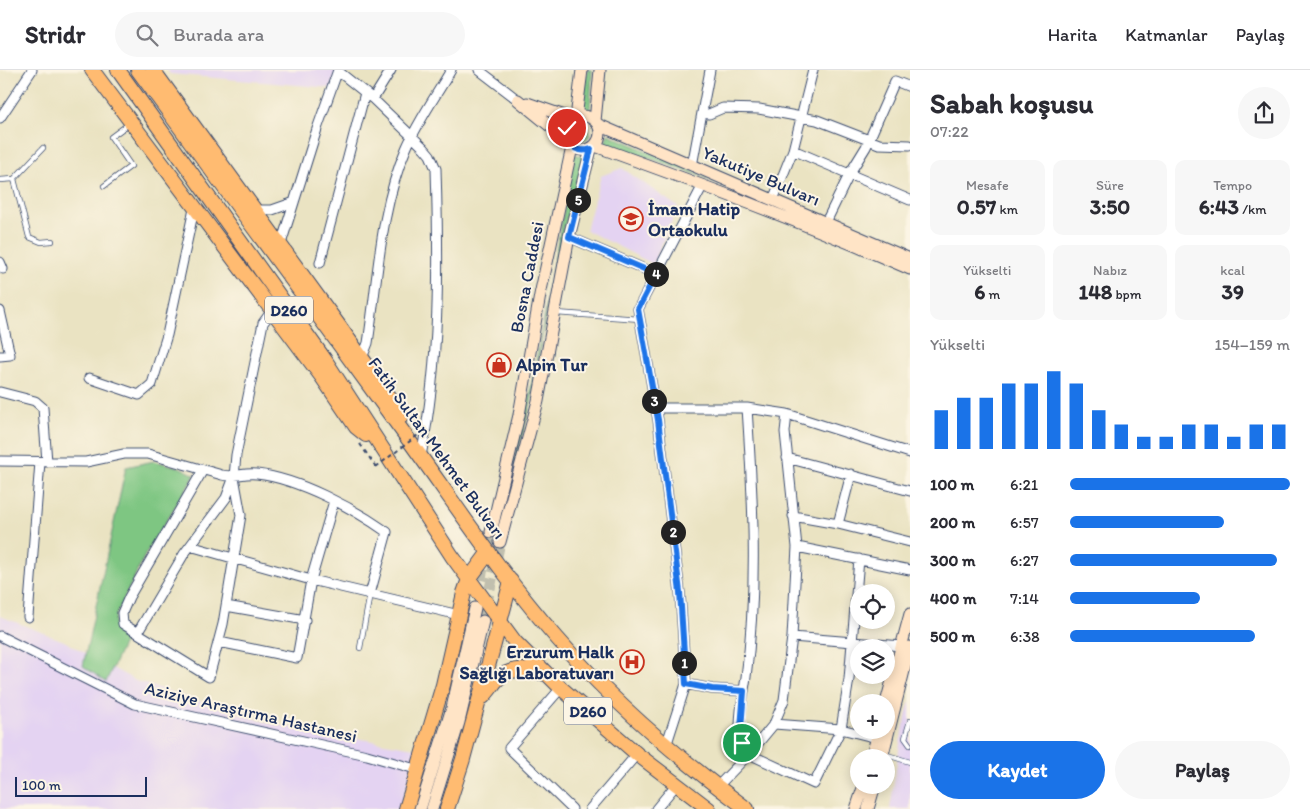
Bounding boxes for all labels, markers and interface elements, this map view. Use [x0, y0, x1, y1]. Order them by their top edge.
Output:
search box [115, 12, 465, 57]
text: Stridr [25, 20, 85, 49]
icon: search [133, 21, 161, 49]
text: Burada ara [173, 23, 264, 46]
text: Harita [1048, 24, 1097, 46]
text: Katmanlar [1125, 24, 1208, 46]
text: Paylaş [1236, 24, 1285, 46]
text: Sabah koşusu [930, 86, 1094, 120]
button: share [1238, 87, 1290, 139]
pin [546, 107, 588, 149]
icon: check [553, 114, 581, 142]
text: 07:22 [930, 122, 969, 141]
street label: Yakutiye Bulvarı [699, 141, 823, 211]
text: Mesafe [966, 177, 1009, 194]
text: Süre [1096, 177, 1124, 194]
text: Tempo [1213, 177, 1252, 194]
pin: 5 [566, 188, 590, 212]
text: 5 [575, 192, 582, 209]
text: 0.57 [957, 194, 996, 219]
text: 3:50 [1090, 194, 1130, 219]
text: 6:43 [1199, 194, 1239, 219]
place label: İmam Hatip Ortaokulu [648, 198, 740, 241]
text: km [996, 201, 1018, 218]
text: /km [1239, 201, 1267, 218]
school or university icon: İmam Hatip Ortaokulu [618, 206, 644, 232]
street label: Bosna Caddesi [505, 219, 549, 335]
pin: 4 [644, 262, 668, 286]
text: Yükselti [963, 262, 1011, 279]
text: Nabız [1093, 262, 1127, 279]
text: kcal [1220, 262, 1245, 279]
text: 4 [652, 266, 661, 283]
text: 6 [974, 279, 985, 304]
text: 148 [1078, 279, 1112, 304]
text: 39 [1221, 279, 1244, 304]
text: m [985, 286, 1000, 303]
text: bpm [1112, 286, 1141, 303]
road number: D260 [265, 296, 313, 324]
text: Yükselti [930, 335, 985, 354]
text: 154–159 m [1214, 335, 1290, 354]
shop icon: Alpin Tur [486, 352, 512, 378]
street label: Fatih Sultan Mehmet Bulvarı [364, 353, 510, 543]
place label: Alpin Tur [515, 354, 588, 376]
pin: 3 [642, 388, 666, 414]
text: 3 [651, 393, 658, 410]
text: 100 m [930, 475, 974, 494]
text: 6:21 [1010, 475, 1038, 494]
text: 200 m [930, 513, 975, 532]
text: 6:57 [1010, 513, 1039, 532]
pin: 2 [660, 520, 686, 544]
text: 2 [670, 524, 677, 541]
text: 300 m [930, 551, 976, 570]
text: 6:27 [1010, 551, 1039, 570]
map controls [850, 584, 895, 794]
button: locate [850, 584, 895, 629]
text: 400 m [930, 589, 976, 608]
text: 7:14 [1010, 589, 1039, 608]
text: 500 m [930, 627, 975, 646]
text: 6:38 [1010, 627, 1040, 646]
button: layers [850, 639, 895, 684]
place label: Erzurum Halk Sağlığı Laboratuvarı [459, 641, 615, 684]
hospital icon: Erzurum Halk Sağlığı Laboratuvarı [619, 649, 645, 675]
pin: 1 [672, 650, 696, 676]
text: 1 [681, 655, 688, 672]
street label: Aziziye Araştırma Hastanesi [143, 677, 359, 747]
button: + [850, 694, 895, 739]
road number: D260 [564, 697, 612, 724]
pin [721, 722, 763, 764]
icon: arrive [728, 729, 756, 757]
button: Kaydet [930, 741, 1105, 799]
button: Paylaş [1115, 741, 1290, 799]
button: − [850, 749, 895, 794]
scale bar [15, 774, 148, 797]
text: 100 m [22, 777, 61, 794]

